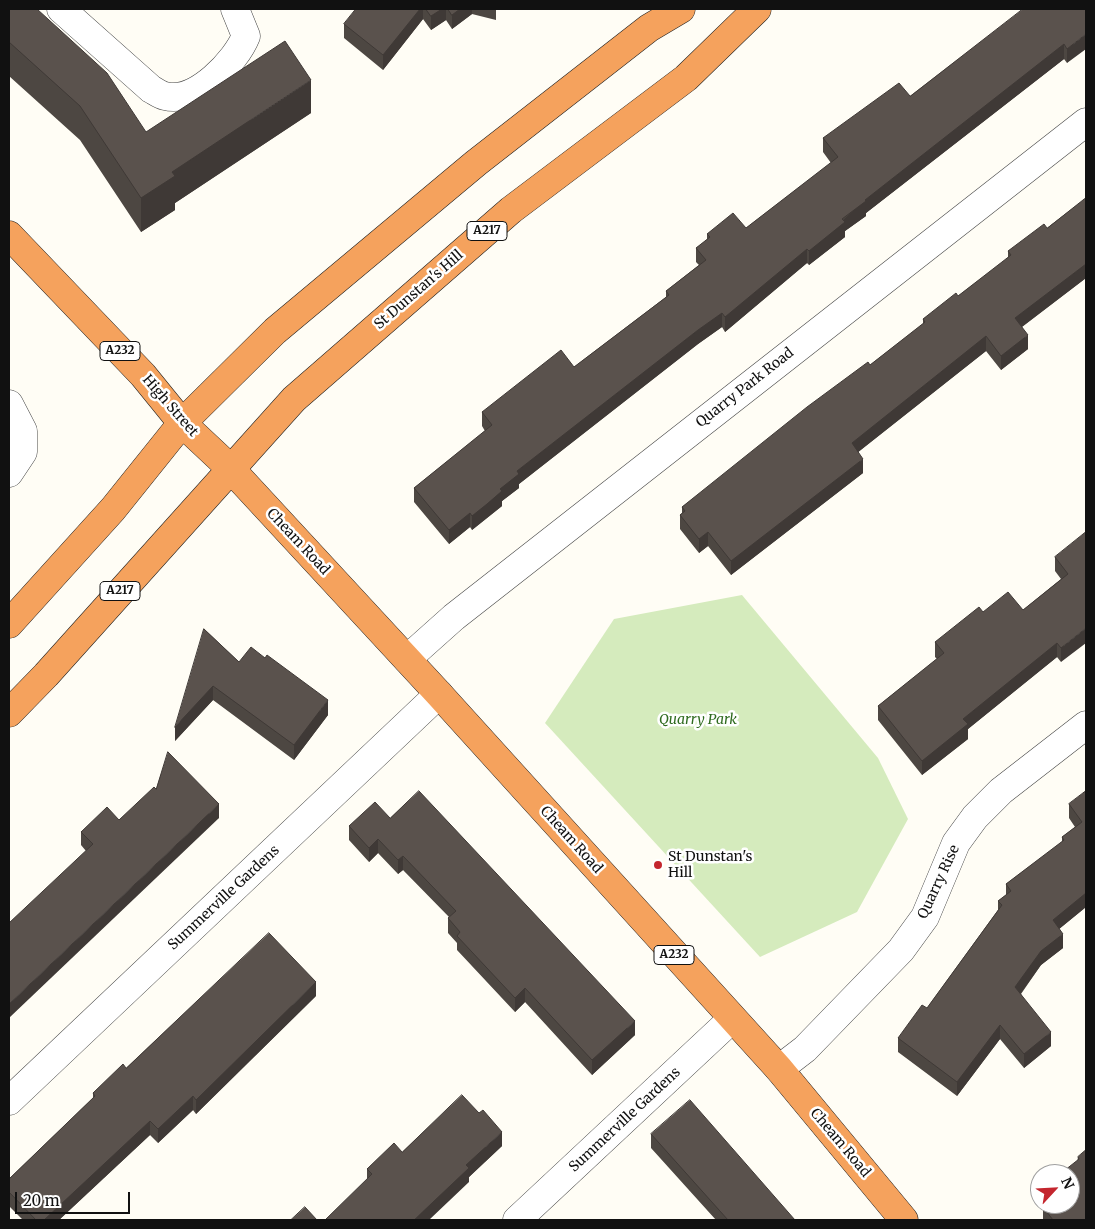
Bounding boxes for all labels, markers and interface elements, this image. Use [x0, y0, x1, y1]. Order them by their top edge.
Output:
road number: A217 [467, 222, 507, 240]
street label: St Dunstan's Hill [371, 247, 467, 333]
road number: A232 [100, 342, 140, 361]
street label: Quarry Park Road [693, 345, 797, 431]
street label: High Street [139, 372, 201, 440]
street label: Cheam Road [263, 505, 333, 579]
road number: A217 [100, 582, 140, 600]
park label: Quarry Park [659, 712, 737, 728]
street label: Cheam Road [537, 803, 605, 877]
street label: Summerville Gardens [165, 842, 283, 954]
street label: Quarry Rise [915, 842, 963, 922]
place label: St Dunstan's Hill [668, 849, 752, 882]
marker: St Dunstan's Hill [652, 859, 664, 871]
road number: A232 [654, 946, 694, 964]
street label: Summerville Gardens [566, 1064, 684, 1176]
street label: Cheam Road [806, 1105, 874, 1181]
north arrow [1030, 1164, 1080, 1214]
text: N [1057, 1174, 1078, 1192]
scale bar [18, 1182, 132, 1214]
text: 20 m [23, 1191, 60, 1210]

